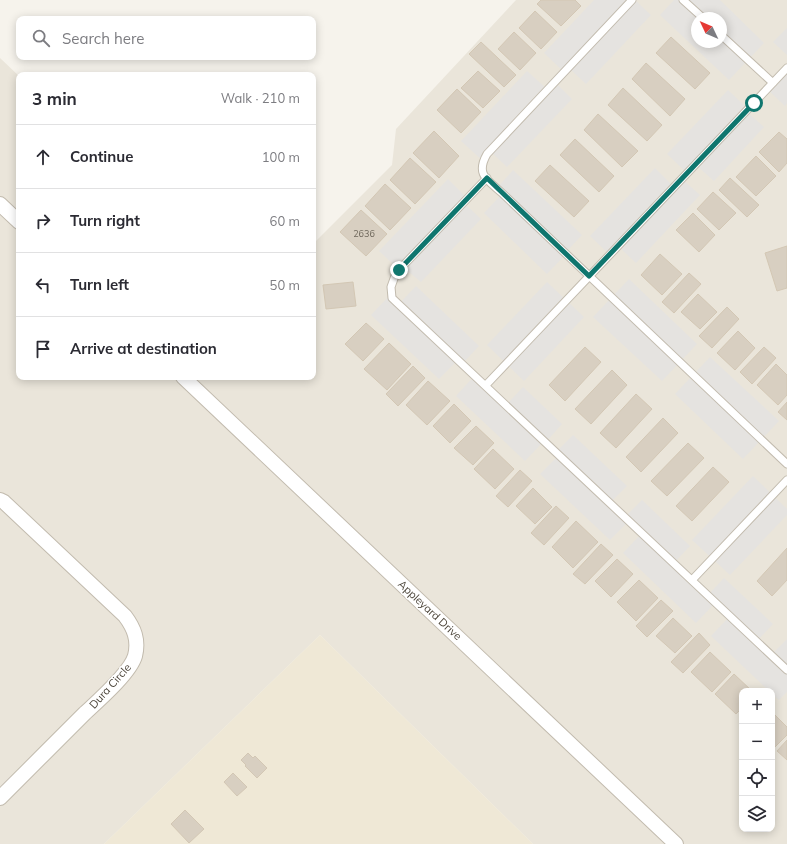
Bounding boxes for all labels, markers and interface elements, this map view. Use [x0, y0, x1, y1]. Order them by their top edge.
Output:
north arrow [691, 12, 727, 48]
search box [16, 16, 316, 60]
icon: search [30, 27, 52, 49]
text: Search here [62, 29, 144, 48]
text: 3 min [32, 88, 77, 109]
text: Walk · 210 m [221, 90, 300, 106]
route start [745, 94, 763, 112]
icon: ahead [32, 146, 54, 168]
text: Continue [70, 147, 133, 166]
text: 100 m [262, 149, 300, 165]
icon: right [32, 210, 54, 232]
text: Turn right [70, 211, 140, 230]
text: 60 m [270, 213, 300, 229]
house number: 2636 [353, 228, 375, 239]
route end [390, 261, 408, 279]
icon: left [32, 274, 54, 296]
text: Turn left [70, 275, 129, 294]
text: 50 m [270, 277, 300, 293]
icon: arrive [32, 338, 54, 360]
text: Arrive at destination [70, 339, 217, 358]
street label: Appleyard Drive [395, 577, 465, 643]
street label: Dura Circle [86, 660, 134, 712]
map controls [739, 688, 775, 832]
button: + [739, 688, 775, 724]
button: − [739, 724, 775, 760]
button: locate [739, 760, 775, 796]
button: layers [739, 796, 775, 832]

